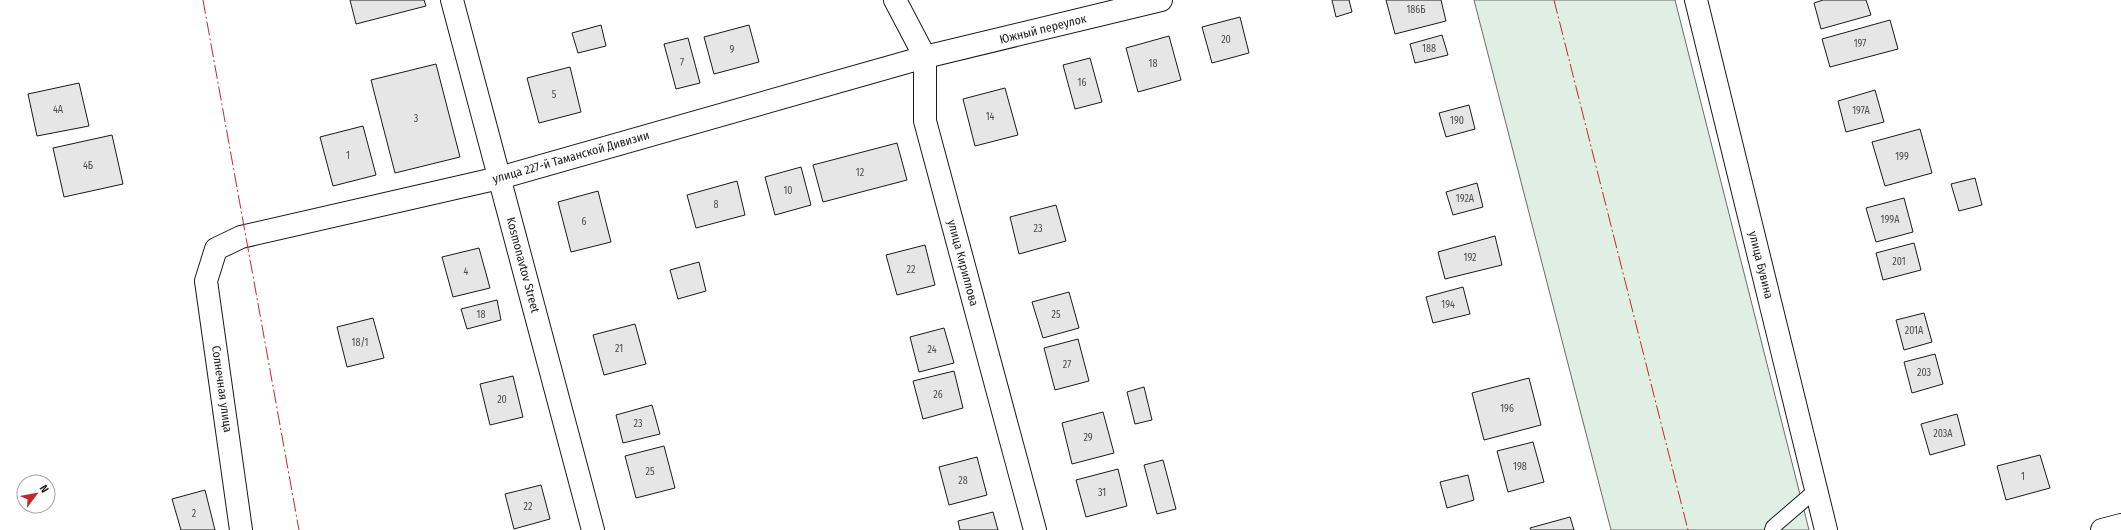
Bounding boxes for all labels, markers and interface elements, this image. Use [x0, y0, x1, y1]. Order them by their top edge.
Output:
house number: 186Б [1406, 4, 1426, 16]
street label: Южный переулок [998, 11, 1088, 47]
house number: 20 [1221, 34, 1231, 46]
house number: 197 [1854, 38, 1866, 50]
house number: 188 [1422, 43, 1436, 55]
house number: 9 [730, 44, 735, 56]
house number: 7 [680, 57, 684, 69]
house number: 18 [1149, 58, 1157, 70]
house number: 16 [1078, 77, 1086, 89]
house number: 5 [552, 89, 557, 101]
house number: 4А [53, 104, 64, 116]
house number: 197А [1852, 105, 1871, 117]
house number: 14 [986, 111, 995, 123]
house number: 3 [414, 113, 419, 125]
house number: 190 [1450, 115, 1464, 127]
street label: улица 227-й Таманской Дивизии [491, 128, 651, 186]
house number: 1 [346, 150, 350, 162]
house number: 199 [1895, 151, 1909, 163]
house number: 4Б [83, 160, 93, 172]
house number: 12 [856, 167, 865, 179]
house number: 10 [783, 185, 793, 197]
house number: 192А [1456, 193, 1475, 205]
house number: 8 [714, 199, 719, 211]
house number: 199А [1881, 214, 1900, 226]
street label: Kosmonavtov Street [504, 216, 542, 314]
house number: 6 [582, 216, 587, 228]
street label: улица Кириллова [945, 218, 981, 308]
house number: 23 [1034, 223, 1043, 235]
street label: улица Бувина [1746, 230, 1776, 300]
house number: 192 [1464, 252, 1477, 264]
house number: 201 [1892, 256, 1906, 268]
house number: 22 [907, 264, 916, 276]
house number: 4 [464, 266, 469, 278]
house number: 194 [1441, 299, 1455, 311]
house number: 18 [477, 309, 485, 321]
house number: 25 [1052, 309, 1061, 321]
house number: 201А [1905, 325, 1924, 337]
house number: 18/1 [352, 337, 368, 349]
house number: 21 [615, 343, 623, 355]
house number: 24 [927, 344, 937, 356]
street label: Солнечная улица [209, 345, 235, 433]
house number: 27 [1063, 359, 1071, 371]
house number: 203 [1917, 367, 1932, 379]
house number: 26 [933, 389, 943, 401]
house number: 20 [497, 394, 507, 406]
house number: 196 [1500, 403, 1514, 415]
house number: 23 [634, 418, 643, 430]
house number: 203А [1933, 428, 1953, 440]
house number: 29 [1083, 432, 1093, 444]
house number: 198 [1513, 461, 1527, 473]
house number: 25 [646, 466, 655, 478]
house number: 1 [2021, 471, 2025, 483]
north arrow [16, 474, 56, 514]
house number: 28 [958, 475, 968, 487]
text: N [37, 483, 51, 495]
house number: 31 [1098, 487, 1106, 499]
house number: 22 [524, 501, 533, 513]
house number: 2 [192, 508, 197, 520]

